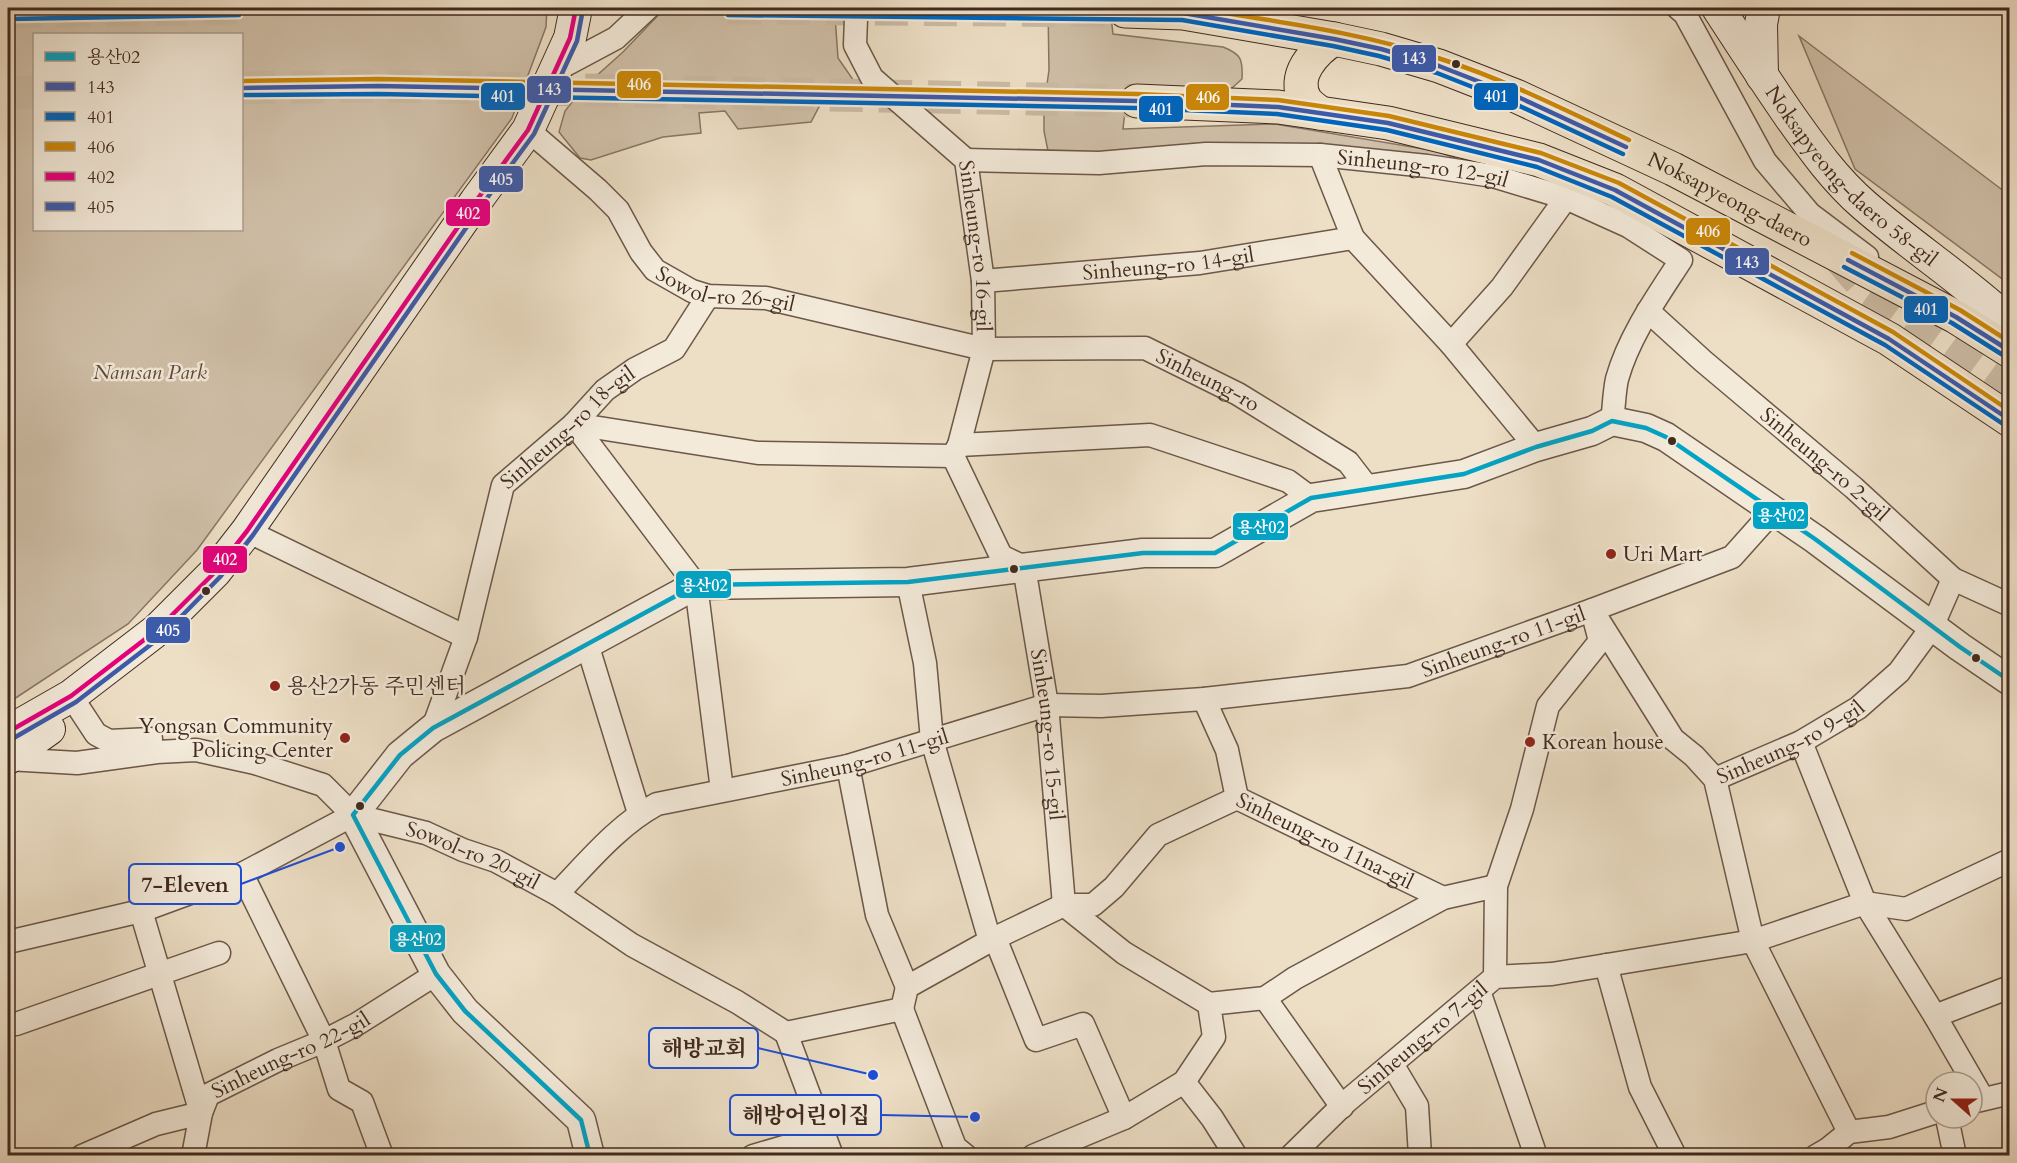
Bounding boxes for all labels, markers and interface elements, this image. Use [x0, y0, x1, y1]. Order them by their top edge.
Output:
legend [33, 33, 243, 231]
line badge: 143 [1391, 44, 1437, 73]
text: 용산02 [87, 45, 140, 70]
text: 143 [1402, 48, 1426, 70]
unlabelled marker [1450, 58, 1462, 70]
line badge: 406 [616, 70, 662, 99]
text: 406 [627, 74, 651, 96]
text: 143 [87, 75, 115, 100]
line badge: 143 [526, 75, 572, 104]
text: 143 [537, 79, 561, 101]
street label: Noksapyeong-daero 58-gil [1758, 80, 1944, 273]
line badge: 401 [480, 82, 526, 111]
line badge: 401 [1473, 82, 1519, 111]
line badge: 406 [1185, 83, 1230, 111]
text: 401 [491, 86, 515, 108]
text: 401 [1484, 86, 1508, 108]
text: 406 [1196, 87, 1220, 109]
line badge: 401 [1138, 95, 1184, 123]
text: 401 [1149, 99, 1173, 121]
text: 401 [87, 105, 115, 130]
text: 406 [87, 135, 115, 160]
street label: Sinheung-ro 12-gil [1336, 143, 1512, 195]
street label: Noksapyeong-daero [1643, 145, 1817, 254]
street label: Sinheung-ro 16-gil [951, 158, 998, 332]
text: 402 [87, 165, 115, 190]
line badge: 405 [478, 165, 524, 193]
text: 405 [489, 169, 513, 191]
text: 405 [87, 195, 115, 220]
line badge: 402 [445, 198, 491, 227]
text: 402 [456, 203, 480, 225]
line badge: 406 [1685, 217, 1731, 246]
text: 406 [1696, 221, 1720, 243]
street label: Sinheung-ro 14-gil [1081, 240, 1256, 288]
line badge: 143 [1724, 247, 1770, 276]
text: 143 [1735, 252, 1759, 274]
street label: Sowol-ro 26-gil [650, 259, 798, 319]
line badge: 401 [1903, 295, 1949, 324]
text: 401 [1914, 299, 1938, 321]
street label: Sinheung-ro [1151, 342, 1265, 419]
park label: Namsan Park [93, 358, 207, 387]
street label: Sinheung-ro 18-gil [494, 359, 641, 496]
street label: Sinheung-ro 2-gil [1754, 401, 1895, 528]
unlabelled marker [1666, 435, 1678, 447]
line badge: 용산02 [1752, 501, 1809, 530]
text: 용산02 [1757, 505, 1805, 527]
line badge: 용산02 [1232, 512, 1289, 541]
text: 용산02 [1237, 517, 1285, 539]
place label: Uri Mart [1623, 540, 1703, 569]
line badge: 402 [202, 545, 248, 574]
marker: Uri Mart [1604, 547, 1618, 561]
text: 402 [213, 549, 237, 571]
unlabelled marker [1008, 563, 1020, 575]
line badge: 용산02 [675, 570, 732, 599]
text: 용산02 [680, 575, 728, 597]
unlabelled marker [200, 585, 212, 597]
street label: Sinheung-ro 11-gil [1417, 599, 1590, 685]
line badge: 405 [145, 616, 191, 644]
text: 405 [156, 620, 180, 642]
street label: Sinheung-ro 15-gil [1023, 647, 1071, 822]
unlabelled marker [1970, 652, 1982, 664]
place label: 용산2가동 주민센터 [287, 672, 466, 701]
marker: 용산2가동 주민센터 [268, 679, 282, 693]
street label: Sinheung-ro 9-gil [1712, 694, 1872, 792]
place label: Yongsan Community Policing Center [139, 712, 333, 765]
street label: Sinheung-ro 11-gil [778, 722, 952, 794]
place label: Korean house [1542, 728, 1664, 757]
marker: Yongsan Community Policing Center [338, 731, 352, 745]
marker: Korean house [1523, 735, 1537, 749]
street label: Sinheung-ro 11na-gil [1231, 786, 1418, 896]
unlabelled marker [354, 800, 366, 812]
street label: Sowol-ro 20-gil [403, 815, 545, 897]
callout: 7-Eleven [129, 864, 241, 904]
text: 7-Eleven [141, 870, 229, 900]
line badge: 용산02 [389, 924, 446, 953]
text: 용산02 [394, 929, 442, 951]
street label: Sinheung-ro 7-gil [1352, 975, 1494, 1101]
street label: Sinheung-ro 22-gil [207, 1005, 376, 1106]
callout: 해방교회 [649, 1028, 758, 1068]
text: 해방교회 [661, 1034, 747, 1064]
north arrow [1924, 1070, 1984, 1130]
text: N [1928, 1084, 1954, 1105]
callout: 해방어린이집 [730, 1095, 881, 1135]
text: 해방어린이집 [742, 1101, 870, 1131]

